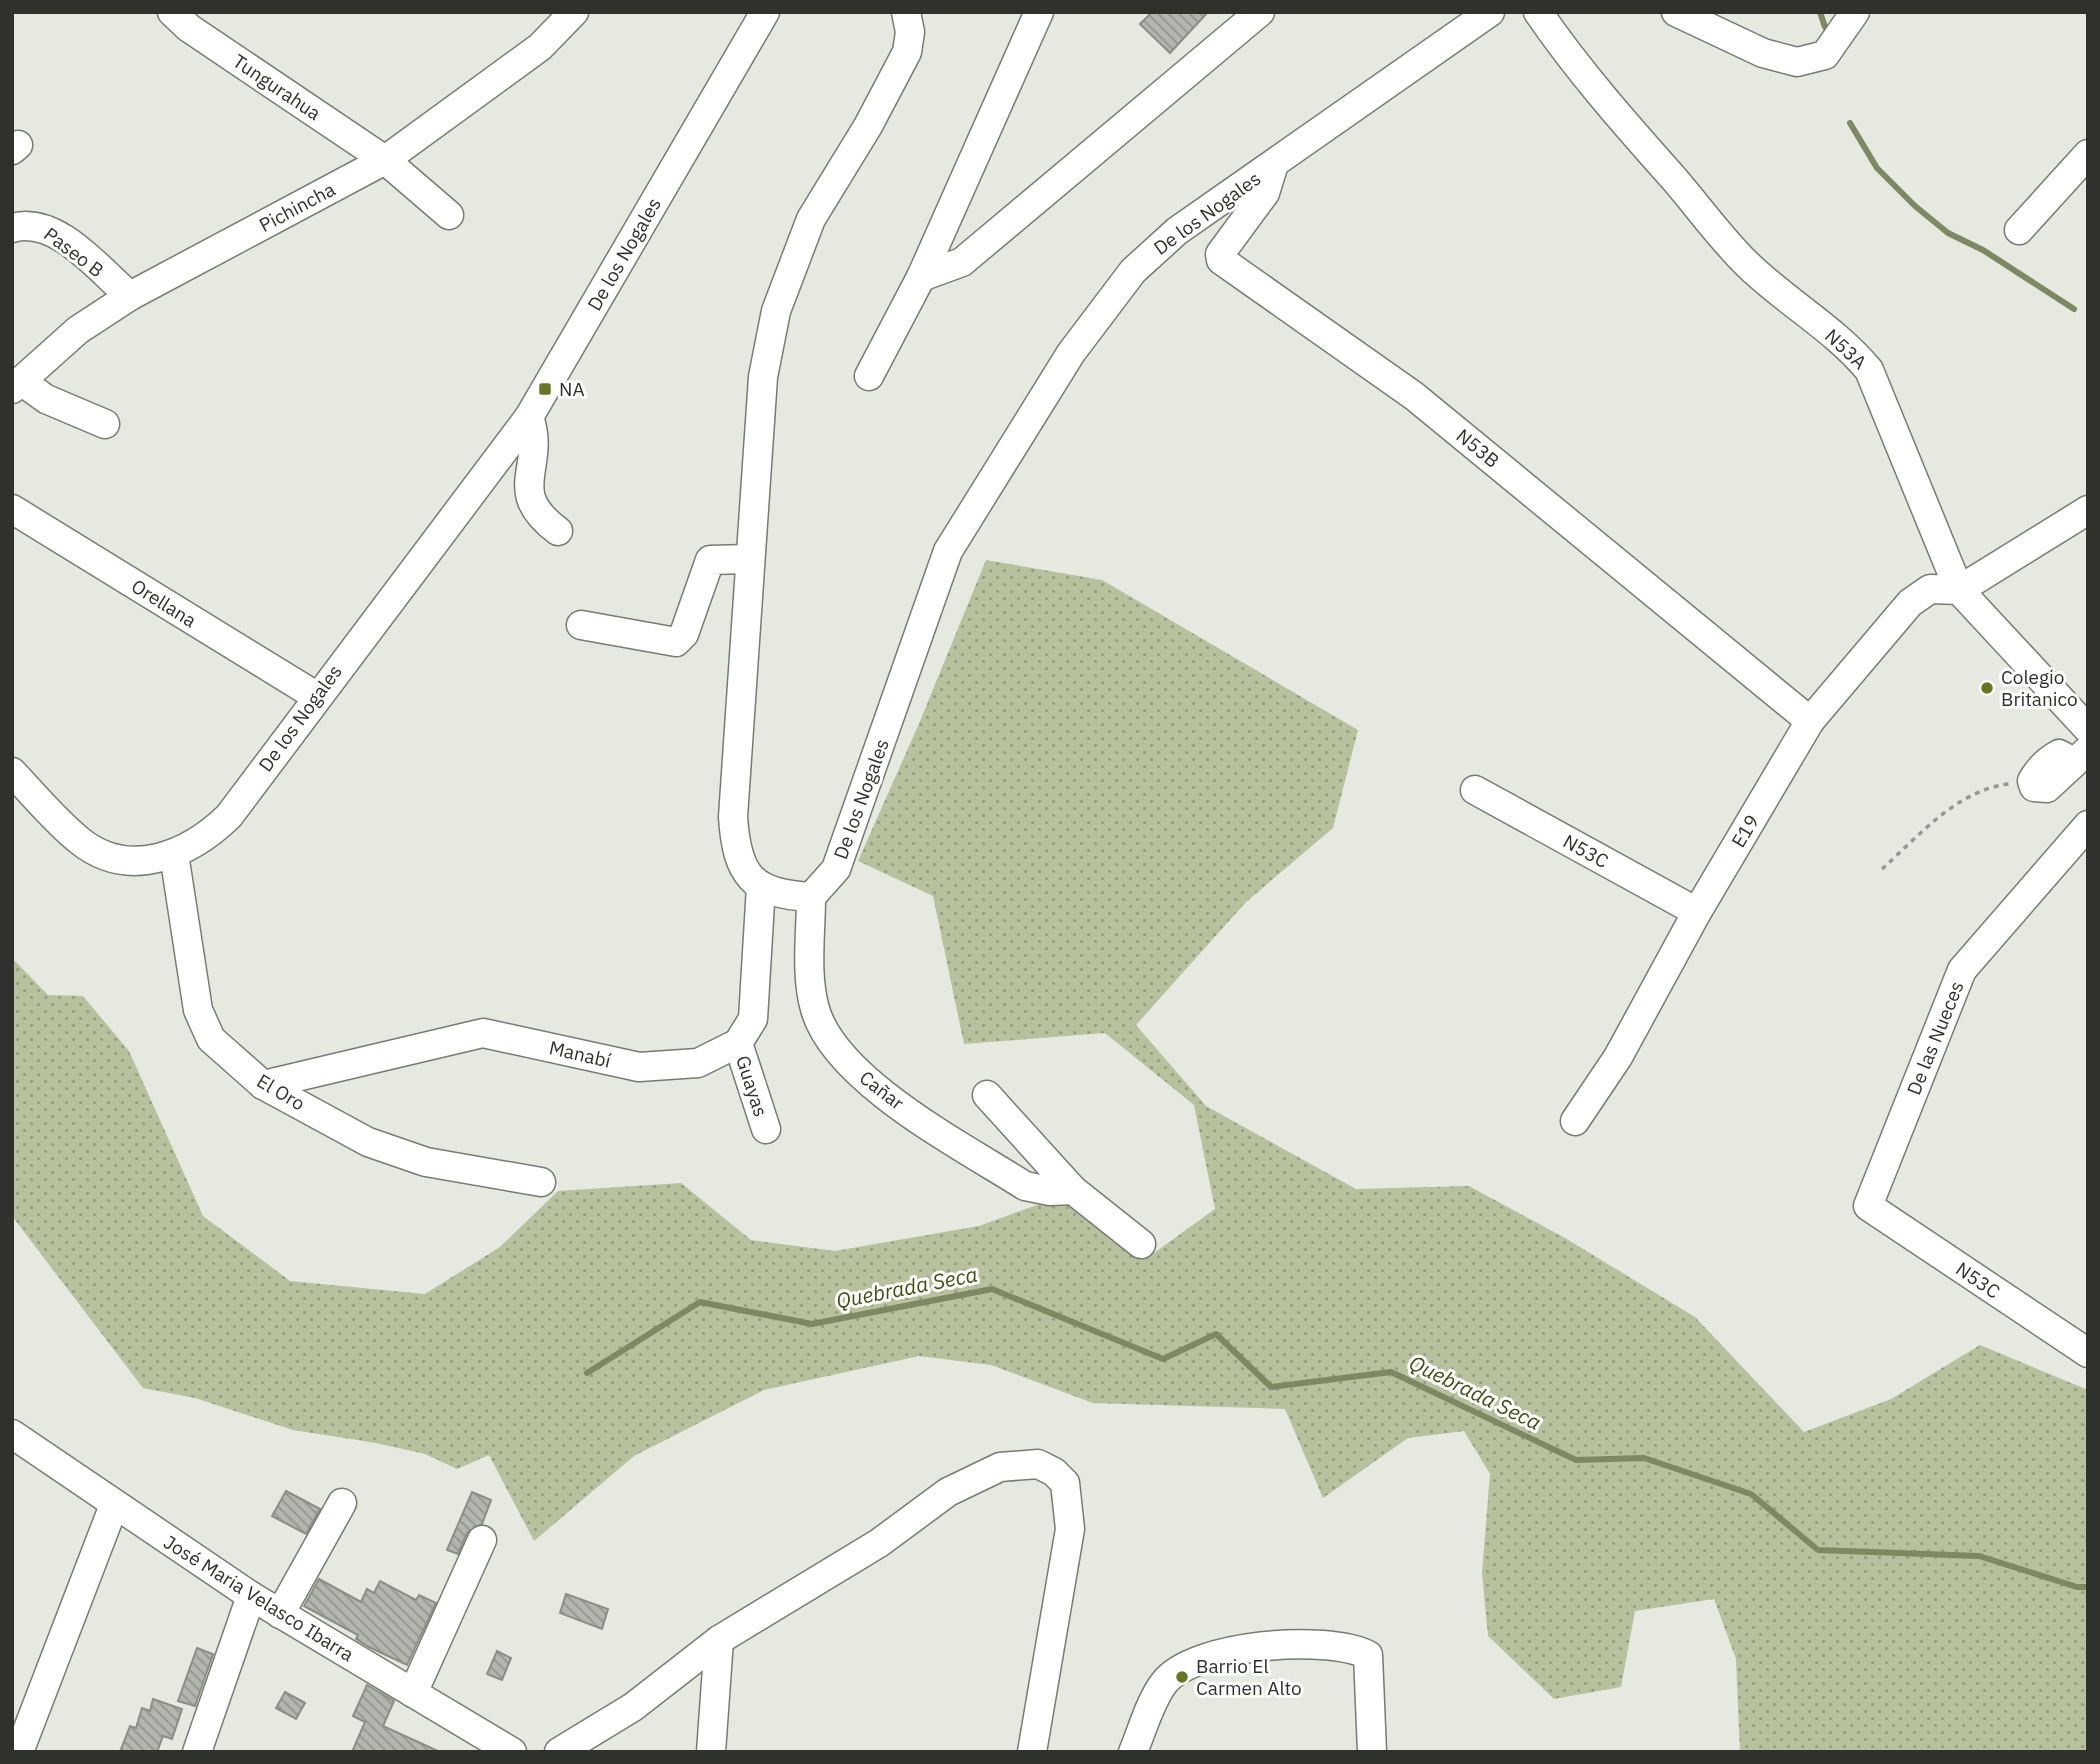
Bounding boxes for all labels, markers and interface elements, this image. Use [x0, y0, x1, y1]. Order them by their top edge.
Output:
street label: Tungurahua [228, 49, 326, 125]
street label: De los Nogales [1149, 166, 1265, 260]
street label: Pichincha [255, 177, 339, 237]
street label: De los Nogales [582, 193, 666, 315]
street label: Paseo B [39, 222, 109, 282]
street label: N53A [1820, 324, 1872, 374]
place label: NA [559, 377, 585, 401]
marker: NA [537, 381, 553, 397]
street label: N53B [1452, 423, 1504, 473]
street label: Orellana [127, 574, 201, 632]
street label: De los Nogales [253, 660, 347, 776]
place label: Colegio Britanico [2001, 665, 2078, 711]
marker: Colegio Britanico [1979, 680, 1995, 696]
street label: De los Nogales [828, 736, 894, 862]
street label: E19 [1726, 810, 1764, 852]
street label: N53C [1559, 829, 1613, 873]
street label: De las Nueces [1901, 978, 1969, 1098]
street label: Manabí [547, 1035, 613, 1073]
street label: Guayas [731, 1052, 773, 1120]
street label: Cañar [855, 1065, 909, 1115]
street label: El Oro [253, 1068, 309, 1116]
street label: N53C [1951, 1257, 2005, 1303]
water label: Quebrada Seca [834, 1260, 980, 1314]
water label: Quebrada Seca [1405, 1348, 1546, 1436]
street label: José Maria Velasco Ibarra [159, 1530, 359, 1666]
place label: Barrio El Carmen Alto [1196, 1654, 1302, 1700]
marker: Barrio El Carmen Alto [1174, 1669, 1190, 1685]

